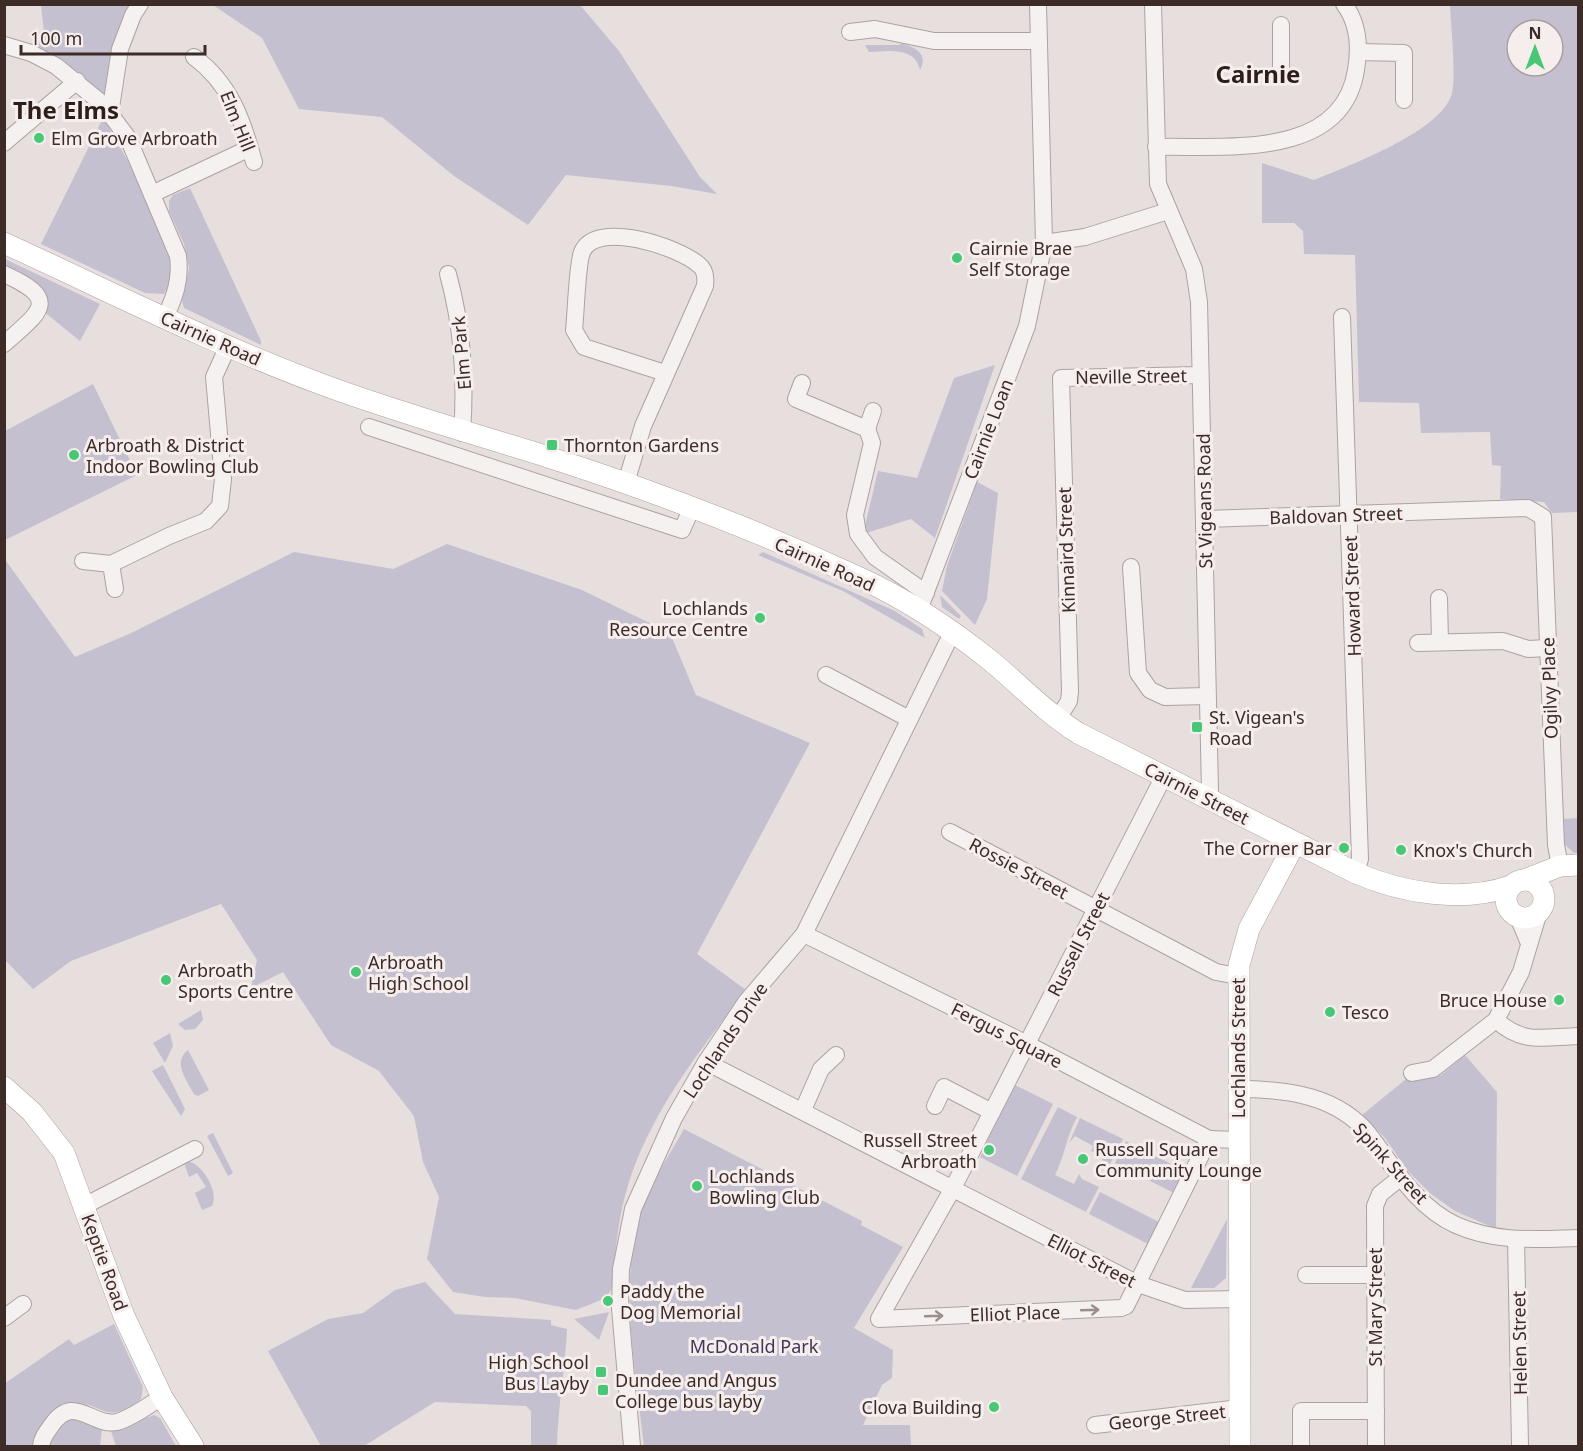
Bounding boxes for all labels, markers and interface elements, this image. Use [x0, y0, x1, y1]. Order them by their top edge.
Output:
scale bar [21, 18, 206, 56]
north arrow [1505, 18, 1565, 78]
text: N [1528, 22, 1542, 44]
text: 100 m [30, 26, 82, 50]
district label: Cairnie [1216, 57, 1300, 90]
street label: Elm Hill [215, 87, 261, 155]
district label: The Elms [13, 93, 119, 126]
place label: Elm Grove Arbroath [51, 126, 218, 150]
marker: Elm Grove Arbroath [32, 131, 46, 145]
place label: Cairnie Brae Self Storage [969, 236, 1072, 281]
marker: Cairnie Brae Self Storage [950, 251, 964, 265]
street label: Cairnie Road [157, 305, 265, 371]
street label: Elm Park [446, 315, 476, 391]
street label: Neville Street [1075, 363, 1188, 389]
street label: Cairnie Loan [958, 375, 1018, 483]
place label: Arbroath & District Indoor Bowling Club [86, 433, 259, 478]
place label: Thornton Gardens [564, 433, 719, 457]
street label: St Vigeans Road [1191, 433, 1217, 569]
marker: Thornton Gardens [545, 438, 559, 452]
marker: Arbroath & District Indoor Bowling Club [67, 448, 81, 462]
street label: Kinnaird Street [1052, 486, 1080, 613]
street label: Baldovan Street [1269, 501, 1404, 529]
street label: Cairnie Road [771, 531, 879, 597]
street label: Howard Street [1338, 535, 1366, 657]
place label: Lochlands Resource Centre [609, 596, 748, 641]
marker: Lochlands Resource Centre [753, 611, 767, 625]
street label: Ogilvy Place [1535, 637, 1563, 739]
place label: St. Vigean's Road [1209, 705, 1305, 750]
marker: St. Vigean's Road [1190, 720, 1204, 734]
street label: Cairnie Street [1141, 756, 1254, 830]
street label: Rossie Street [965, 832, 1073, 904]
place label: The Corner Bar [1204, 836, 1333, 860]
place label: Knox's Church [1413, 838, 1533, 862]
marker: The Corner Bar [1337, 841, 1351, 855]
marker: Knox's Church [1394, 843, 1408, 857]
street label: Russell Street [1041, 887, 1115, 1000]
place label: Arbroath High School [368, 950, 469, 995]
place label: Arbroath Sports Centre [178, 958, 293, 1003]
marker: Arbroath High School [349, 965, 363, 979]
marker: Arbroath Sports Centre [159, 973, 173, 987]
street label: Lochlands Drive [677, 977, 773, 1103]
street label: Lochlands Street [1226, 977, 1250, 1118]
place label: Bruce House [1439, 988, 1547, 1012]
marker: Bruce House [1552, 993, 1566, 1007]
street label: Fergus Square [947, 997, 1067, 1073]
place label: Tesco [1342, 1000, 1389, 1024]
marker: Tesco [1323, 1005, 1337, 1019]
street label: Spink Street [1348, 1117, 1434, 1209]
place label: Russell Street Arbroath [863, 1128, 977, 1173]
place label: Russell Square Community Lounge [1095, 1137, 1262, 1182]
marker: Russell Street Arbroath [982, 1143, 996, 1157]
marker: Russell Square Community Lounge [1076, 1152, 1090, 1166]
place label: Lochlands Bowling Club [709, 1164, 820, 1209]
marker: Lochlands Bowling Club [690, 1179, 704, 1193]
street label: Keptie Road [76, 1210, 134, 1314]
street label: Elliot Street [1044, 1227, 1141, 1293]
street label: St Mary Street [1363, 1247, 1387, 1367]
place label: Paddy the Dog Memorial [620, 1279, 741, 1324]
street label: Helen Street [1506, 1290, 1532, 1395]
marker: Paddy the Dog Memorial [601, 1294, 615, 1308]
street label: Elliot Place [969, 1299, 1061, 1327]
one-way arrow [1079, 1304, 1099, 1315]
one-way arrow [924, 1310, 944, 1321]
park label: McDonald Park [690, 1334, 819, 1358]
place label: High School Bus Layby [488, 1350, 590, 1395]
marker: High School Bus Layby [594, 1365, 608, 1379]
place label: Dundee and Angus College bus layby [615, 1368, 777, 1413]
marker: Dundee and Angus College bus layby [596, 1383, 610, 1397]
place label: Clova Building [862, 1395, 982, 1419]
street label: George Street [1107, 1399, 1227, 1435]
marker: Clova Building [987, 1400, 1001, 1414]

